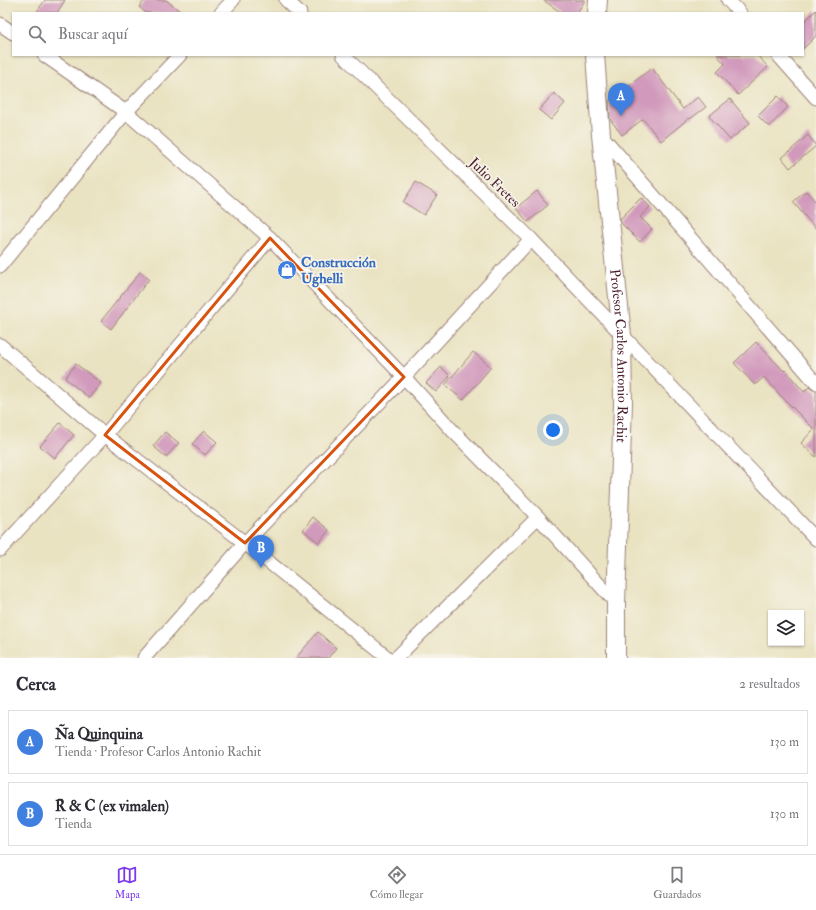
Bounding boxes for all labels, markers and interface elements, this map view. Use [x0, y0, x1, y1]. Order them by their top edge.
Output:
search box [12, 12, 804, 56]
icon: search [26, 23, 48, 45]
text: Buscar aquí [58, 25, 127, 44]
pin: A [608, 83, 634, 116]
street label: Julio Fretes [465, 153, 524, 211]
place label: Construcción Ughelli [301, 254, 377, 288]
shop icon: Construcción Ughelli [276, 259, 298, 281]
street label: Profesor Carlos Antonio Rachit [606, 268, 631, 443]
your location [543, 420, 563, 440]
pin: B [248, 535, 274, 568]
map controls [768, 610, 804, 646]
button: layers [768, 610, 804, 646]
text: Cerca [16, 674, 56, 695]
text: 2 resultados [739, 676, 800, 692]
text: Ña Quinquina [55, 725, 143, 744]
text: A [26, 734, 34, 750]
text: 130 m [770, 734, 799, 750]
text: Tienda · Profesor Carlos Antonio Rachit [55, 744, 261, 760]
text: R & C (ex vimalen) [55, 797, 169, 816]
text: B [26, 806, 34, 822]
text: 130 m [770, 806, 799, 822]
text: Tienda [55, 816, 92, 832]
tab: Mapa [115, 864, 140, 901]
tab: Cómo llegar [370, 864, 423, 901]
tab: Guardados [653, 864, 701, 901]

